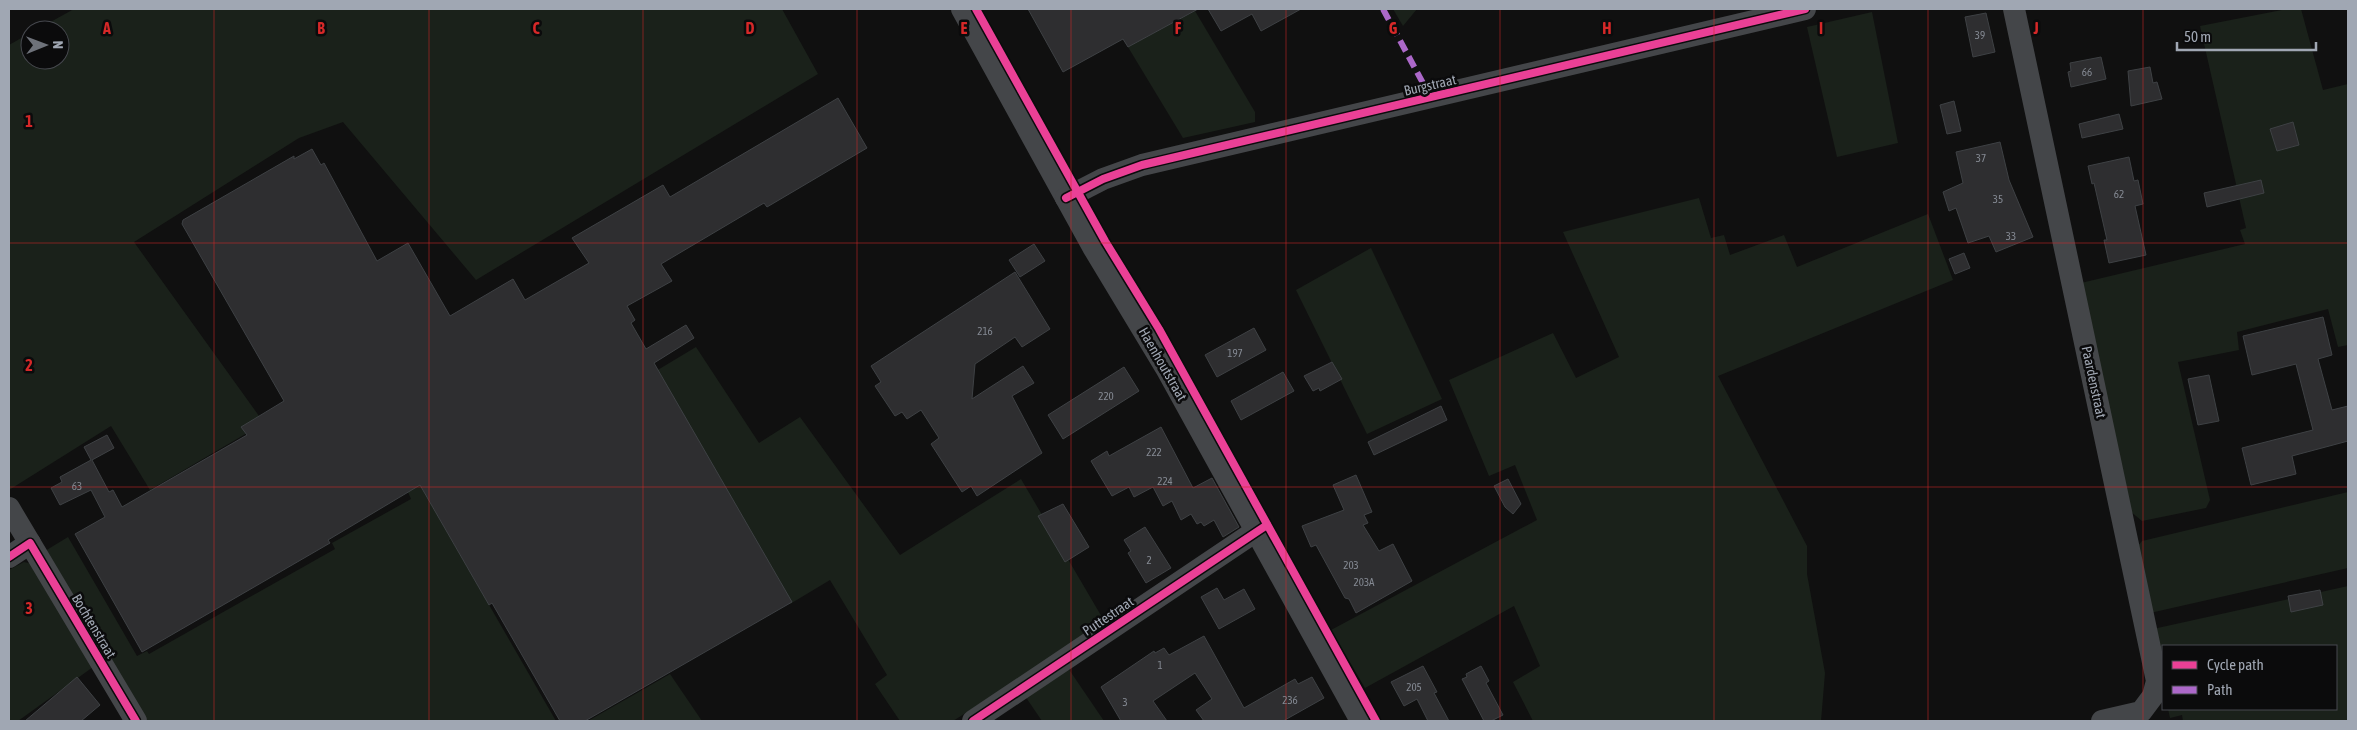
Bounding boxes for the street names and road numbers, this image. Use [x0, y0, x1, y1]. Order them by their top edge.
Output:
street label: Burgstraat [1402, 71, 1458, 99]
street label: Haenhoutstraat [1136, 325, 1190, 403]
street label: Paardenstraat [2079, 344, 2109, 420]
street label: Bochtenstraat [69, 591, 119, 661]
street label: Puttestraat [1080, 593, 1136, 639]

